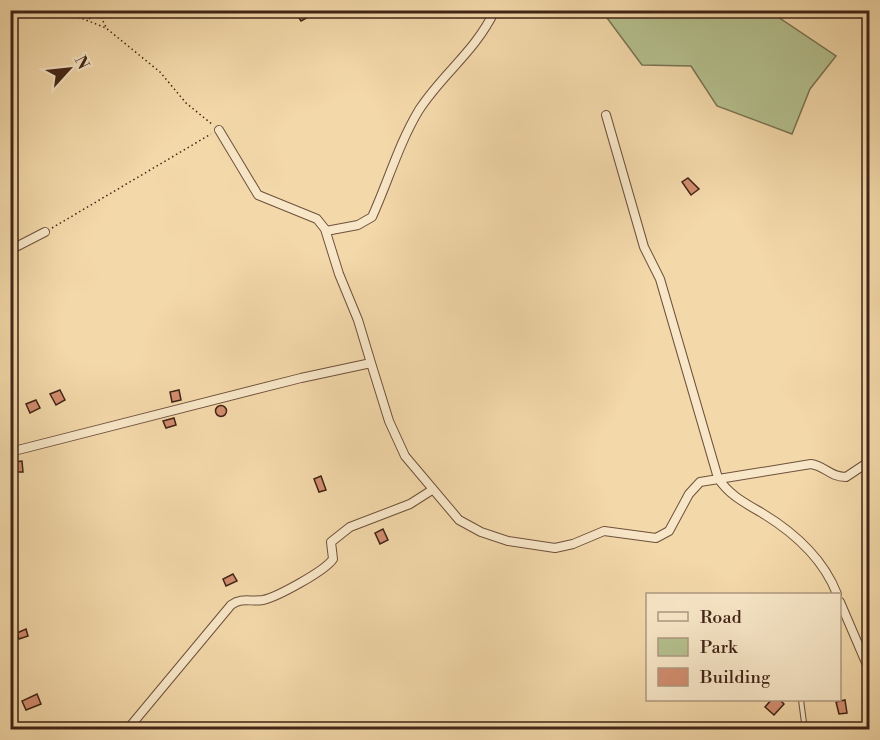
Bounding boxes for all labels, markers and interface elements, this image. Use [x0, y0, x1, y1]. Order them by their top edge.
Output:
north arrow [39, 39, 99, 99]
text: N [70, 52, 93, 73]
legend [646, 593, 841, 701]
text: Road [700, 606, 743, 629]
text: Park [700, 636, 739, 659]
text: Building [699, 666, 771, 689]

